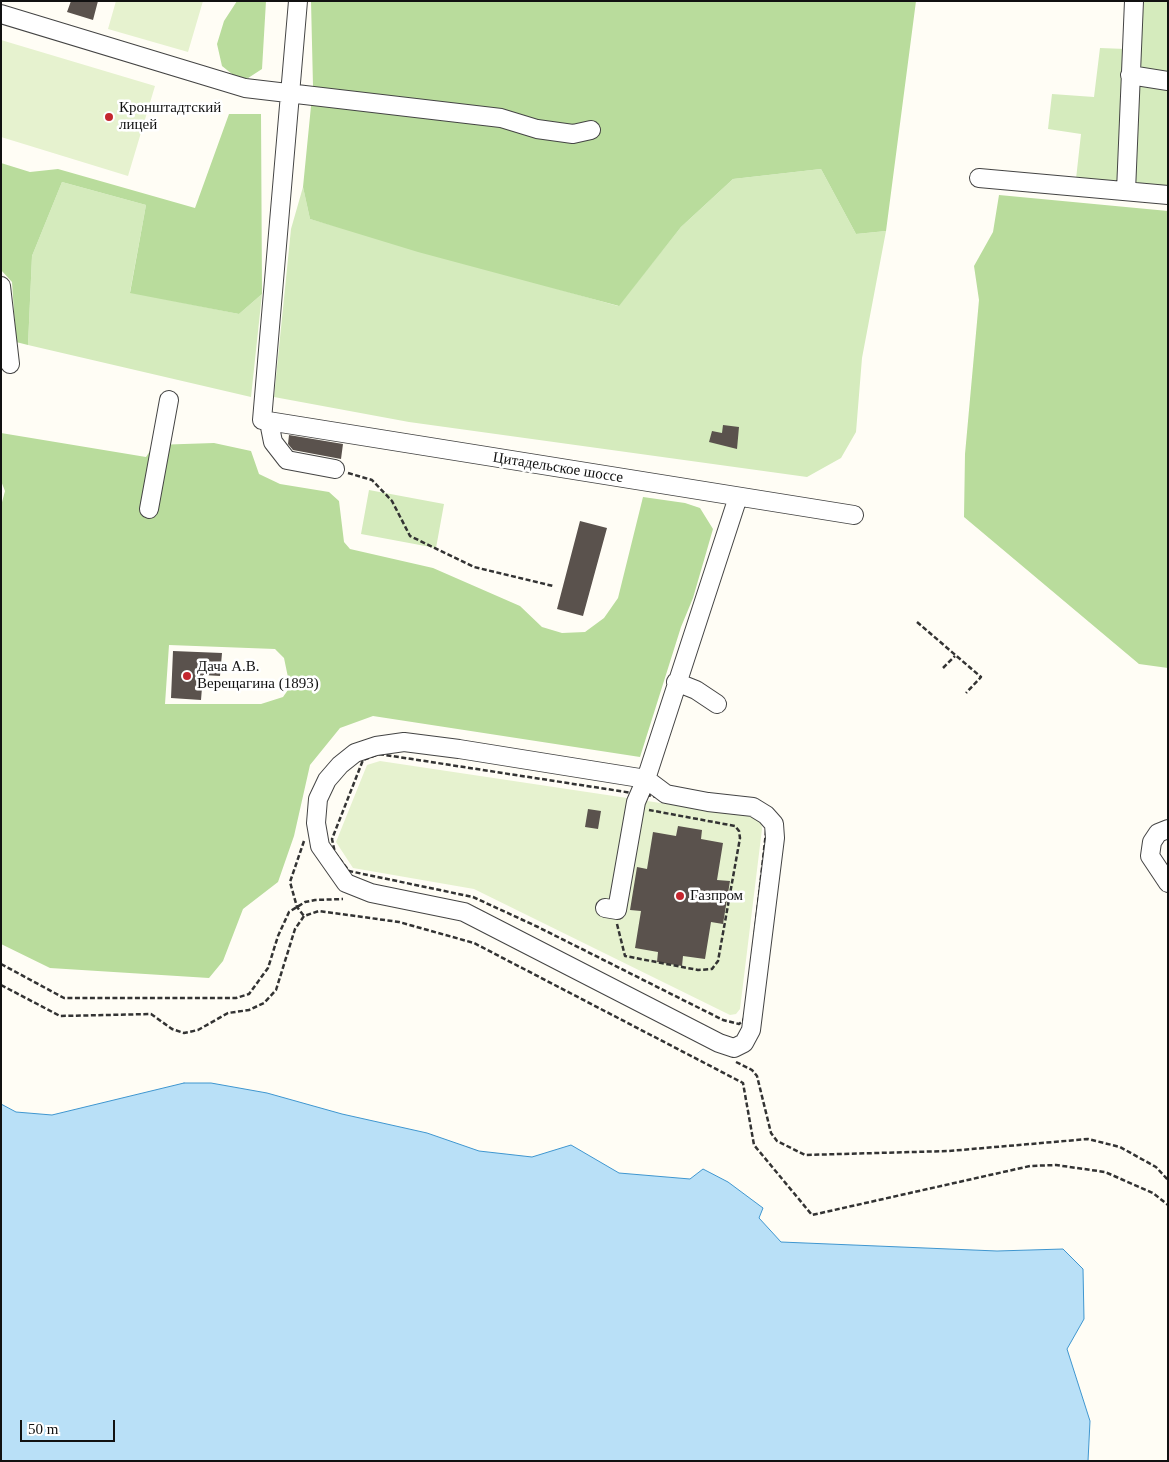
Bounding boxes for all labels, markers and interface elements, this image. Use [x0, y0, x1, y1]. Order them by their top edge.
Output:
place label: Кронштадтский лицей [119, 99, 221, 134]
marker: Кронштадтский лицей [103, 111, 115, 123]
street label: Цитадельское шоссе [492, 449, 624, 487]
place label: Дача А.В. Верещагина (1893) [197, 658, 319, 693]
marker: Дача А.В. Верещагина (1893) [181, 670, 193, 682]
place label: Газпром [690, 887, 743, 905]
marker: Газпром [674, 890, 686, 902]
scale bar [22, 1410, 118, 1442]
text: 50 m [28, 1421, 58, 1437]

